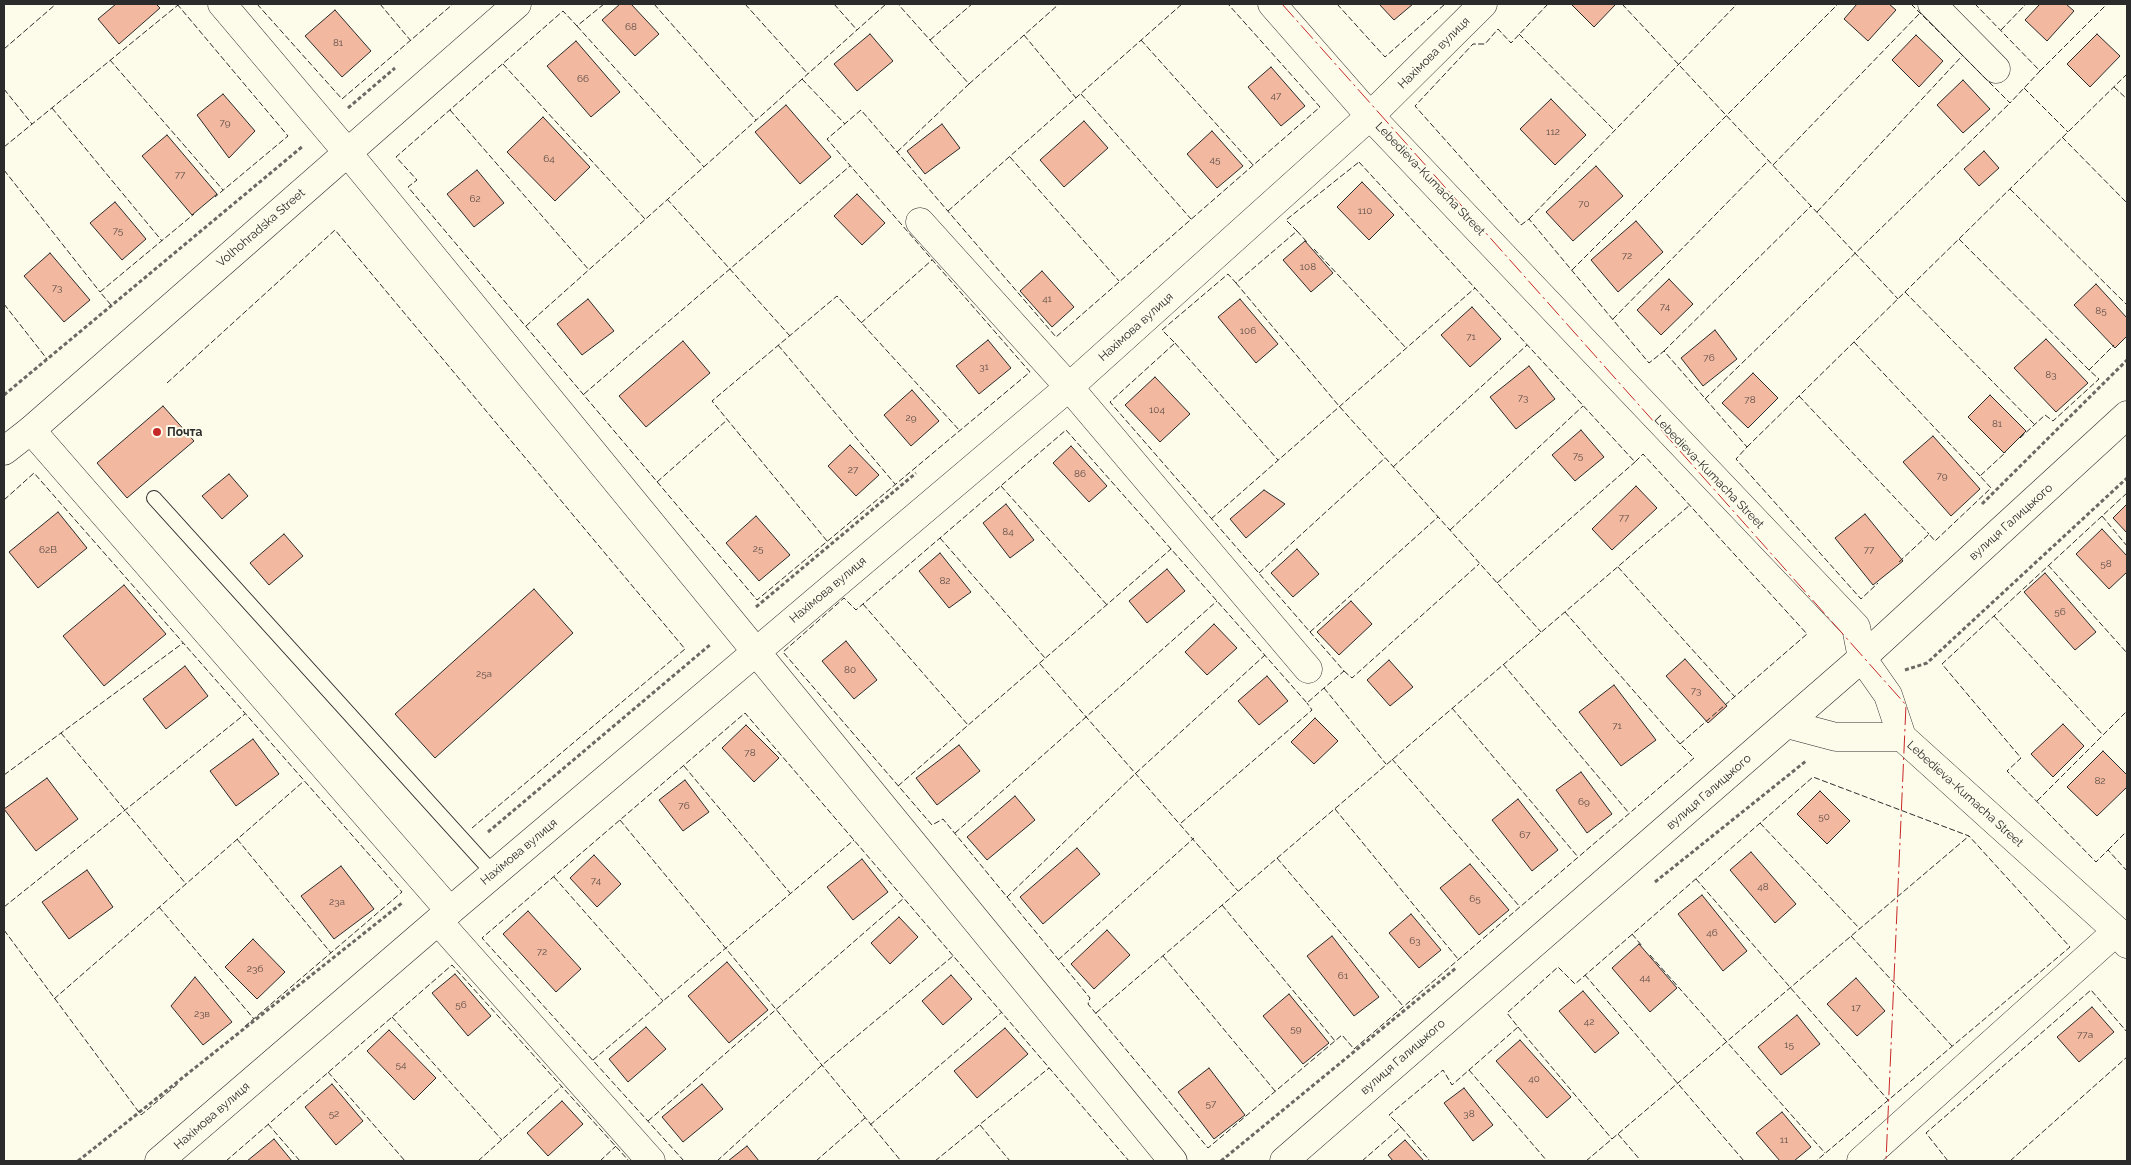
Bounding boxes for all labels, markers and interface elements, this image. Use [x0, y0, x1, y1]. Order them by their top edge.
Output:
street label: Нахімова вулиця [1395, 14, 1473, 92]
house number: 68 [625, 21, 637, 33]
house number: 81 [333, 37, 343, 49]
house number: 66 [577, 73, 589, 85]
house number: 47 [1271, 90, 1281, 102]
house number: 79 [219, 117, 231, 129]
street label: Lebedieva-Kumacha Street [1372, 119, 1488, 239]
house number: 112 [1546, 126, 1560, 138]
house number: 64 [543, 153, 555, 165]
house number: 45 [1210, 154, 1220, 166]
house number: 77 [175, 169, 185, 181]
street label: Volhohradska Street [214, 186, 308, 270]
house number: 62 [469, 193, 481, 205]
house number: 70 [1578, 198, 1590, 210]
house number: 110 [1358, 205, 1372, 217]
house number: 75 [113, 225, 123, 237]
house number: 72 [1622, 250, 1632, 262]
house number: 108 [1300, 261, 1316, 273]
house number: 73 [52, 282, 62, 294]
street label: Нахімова вулиця [1096, 290, 1176, 364]
house number: 41 [1042, 293, 1052, 305]
house number: 74 [1660, 301, 1670, 313]
house number: 85 [2095, 305, 2107, 317]
house number: 106 [1240, 325, 1256, 337]
house number: 71 [1466, 331, 1476, 343]
house number: 76 [1703, 352, 1715, 364]
house number: 31 [979, 361, 989, 373]
house number: 83 [2045, 369, 2057, 381]
house number: 73 [1518, 392, 1528, 404]
house number: 78 [1744, 394, 1756, 406]
house number: 104 [1149, 404, 1165, 416]
house number: 29 [905, 412, 917, 424]
street label: Lebedieva-Kumacha Street [1651, 412, 1767, 532]
house number: 81 [1992, 418, 2002, 430]
place label: Почта [167, 425, 202, 439]
marker: Почта [151, 426, 163, 438]
house number: 75 [1573, 450, 1583, 462]
house number: 27 [848, 464, 858, 476]
house number: 86 [1074, 468, 1086, 480]
house number: 79 [1936, 470, 1948, 482]
street label: вулиця Галицького [1966, 481, 2056, 563]
house number: 77 [1619, 512, 1629, 524]
house number: 84 [1002, 526, 1014, 538]
house number: 25 [753, 543, 763, 555]
house number: 62В [39, 544, 57, 556]
house number: 77 [1864, 544, 1874, 556]
street label: Нахімова вулиця [787, 554, 869, 626]
house number: 58 [2100, 558, 2112, 570]
house number: 82 [939, 575, 951, 587]
house number: 56 [2054, 606, 2066, 618]
house number: 80 [844, 664, 856, 676]
house number: 25а [476, 668, 492, 680]
house number: 73 [1691, 685, 1701, 697]
house number: 71 [1612, 720, 1622, 732]
street label: Lebedieva-Kumacha Street [1904, 738, 2026, 850]
house number: 78 [744, 747, 756, 759]
street label: вулиця Галицького [1664, 751, 1754, 833]
house number: 82 [2094, 775, 2106, 787]
house number: 69 [1578, 796, 1590, 808]
house number: 76 [678, 800, 690, 812]
house number: 50 [1818, 811, 1830, 823]
street label: Нахімова вулиця [478, 816, 560, 888]
house number: 67 [1519, 829, 1531, 841]
house number: 74 [591, 875, 601, 887]
house number: 48 [1757, 881, 1769, 893]
house number: 65 [1469, 893, 1481, 905]
house number: 23а [329, 896, 345, 908]
house number: 46 [1706, 927, 1718, 939]
house number: 63 [1409, 935, 1421, 947]
house number: 72 [537, 946, 547, 958]
house number: 23б [247, 963, 263, 975]
house number: 61 [1338, 970, 1348, 982]
house number: 44 [1640, 972, 1650, 984]
house number: 56 [455, 999, 467, 1011]
house number: 17 [1851, 1002, 1861, 1014]
house number: 23в [194, 1008, 210, 1020]
street label: вулиця Галицького [1358, 1016, 1448, 1098]
house number: 42 [1584, 1016, 1594, 1028]
house number: 59 [1290, 1023, 1302, 1035]
house number: 77а [2077, 1029, 2093, 1041]
house number: 15 [1784, 1039, 1794, 1051]
house number: 54 [396, 1059, 406, 1071]
house number: 40 [1528, 1073, 1540, 1085]
street label: Нахімова вулиця [171, 1079, 253, 1153]
house number: 57 [1206, 1098, 1216, 1110]
house number: 52 [329, 1108, 339, 1120]
house number: 38 [1463, 1108, 1475, 1120]
house number: 11 [1780, 1134, 1788, 1146]

